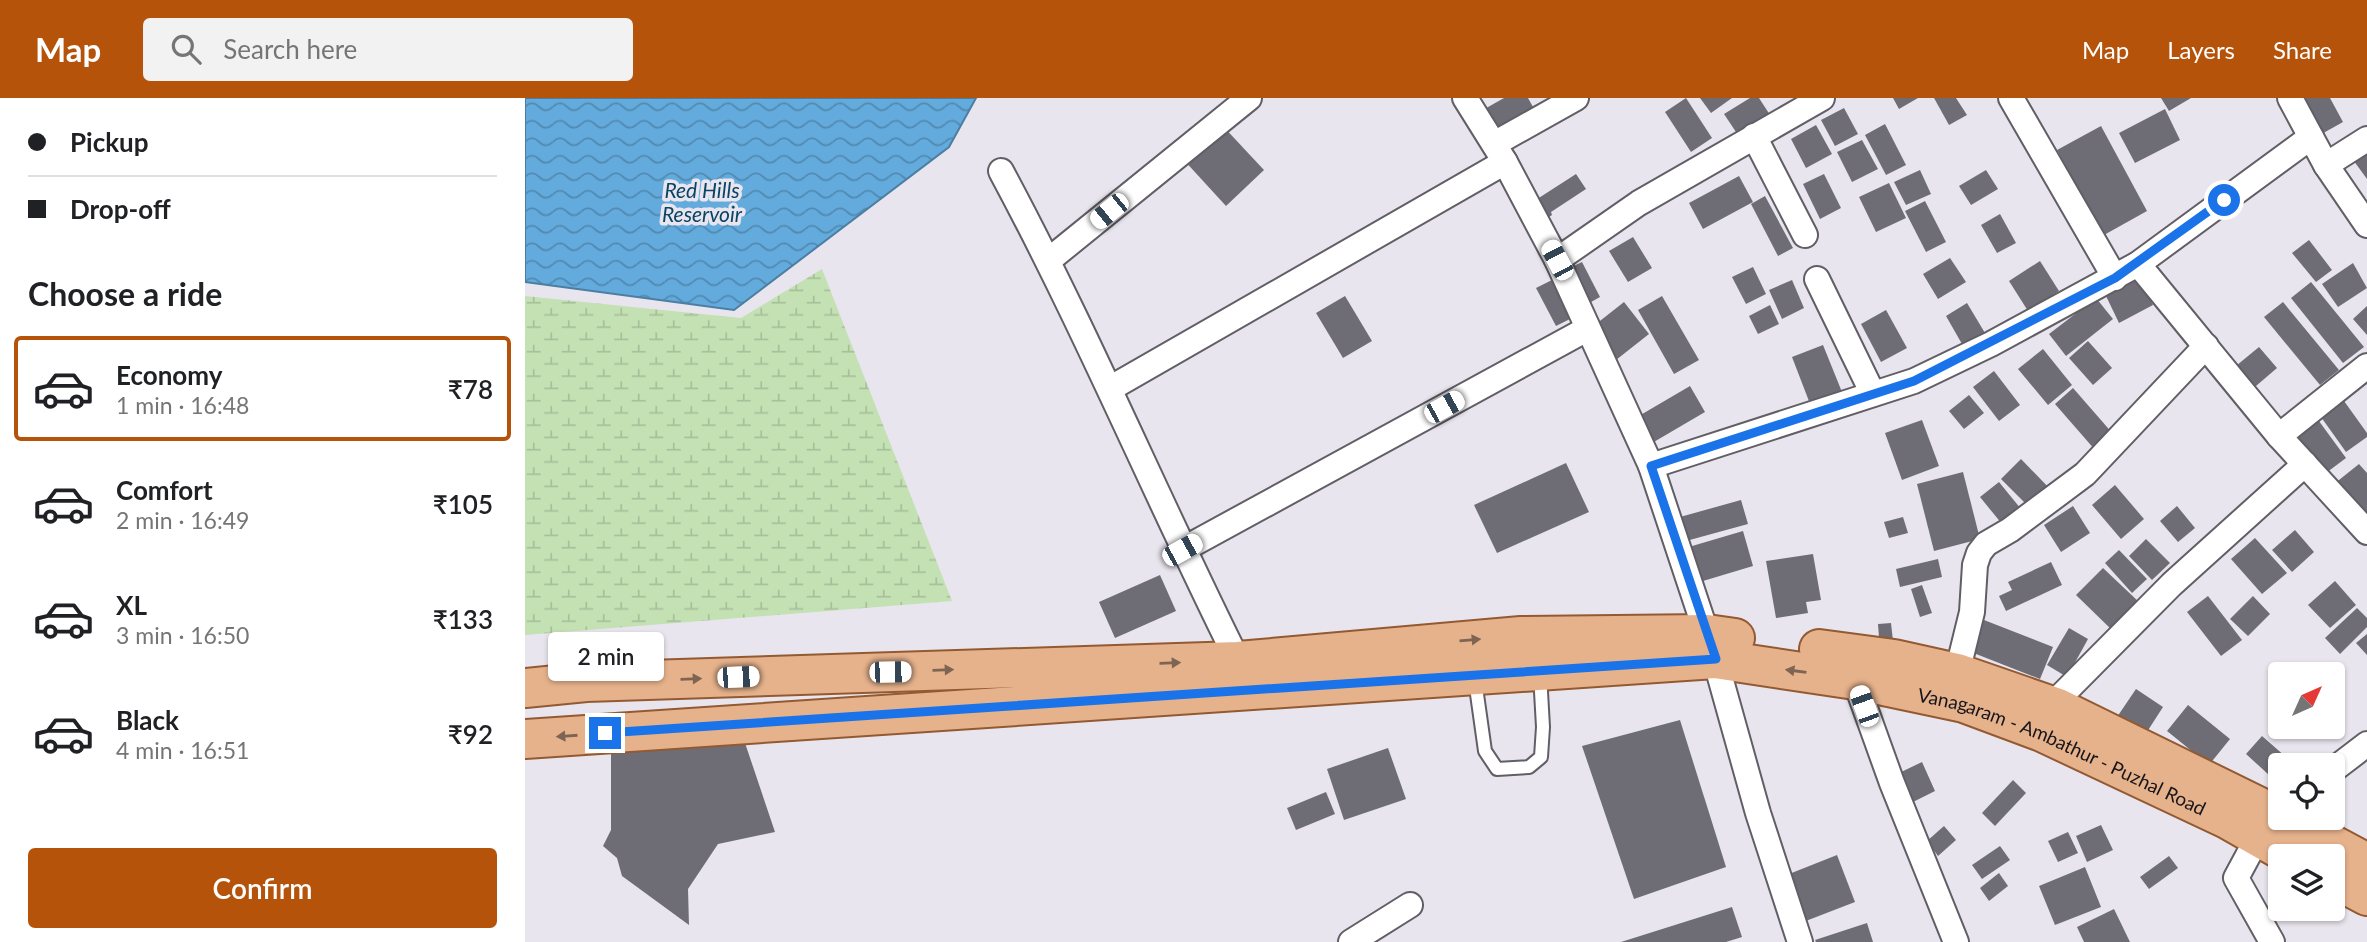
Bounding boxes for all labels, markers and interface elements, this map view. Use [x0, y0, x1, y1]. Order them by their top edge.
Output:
search box [143, 18, 633, 81]
text: Map [35, 29, 101, 69]
icon: search [167, 30, 205, 68]
text: Search here [223, 33, 357, 65]
text: Map [2082, 35, 2129, 64]
text: Layers [2167, 35, 2235, 64]
text: Share [2273, 35, 2332, 64]
text: Pickup [70, 126, 149, 158]
water label: Red Hills Reservoir [662, 177, 743, 226]
route start [2208, 184, 2240, 216]
car [1087, 190, 1132, 232]
text: Drop-off [70, 193, 171, 225]
car [1538, 237, 1577, 283]
text: Choose a ride [28, 274, 222, 313]
icon: car [32, 357, 95, 420]
text: Economy [116, 359, 222, 391]
text: ₹78 [448, 373, 493, 405]
car [1421, 388, 1468, 426]
text: 1 min · 16:48 [116, 391, 249, 419]
icon: car [32, 472, 95, 535]
text: Comfort [116, 474, 213, 506]
text: ₹105 [433, 488, 493, 520]
text: 2 min · 16:49 [116, 506, 249, 534]
car [1159, 531, 1206, 569]
icon: car [32, 587, 95, 650]
text: XL [116, 589, 147, 621]
text: ₹133 [433, 603, 493, 635]
text: 3 min · 16:50 [116, 621, 249, 649]
callout: 2 min [547, 632, 663, 680]
one-way arrow [1459, 634, 1481, 645]
text: 2 min [578, 642, 634, 670]
one-way arrow [1159, 658, 1181, 669]
car [869, 661, 912, 683]
north arrow [2268, 662, 2345, 738]
map controls [2268, 662, 2345, 921]
one-way arrow [932, 665, 954, 676]
one-way arrow [1784, 665, 1806, 676]
car [717, 666, 760, 688]
one-way arrow [680, 673, 702, 684]
street label: Vanagaram - Ambathur - Puzhal Road [1916, 682, 2210, 819]
car [1847, 683, 1882, 729]
icon: car [32, 702, 95, 765]
text: Black [116, 704, 179, 736]
route end [589, 717, 621, 749]
text: ₹92 [448, 718, 493, 750]
one-way arrow [556, 731, 578, 742]
text: 4 min · 16:51 [116, 736, 249, 764]
button: locate [2268, 753, 2345, 830]
button: layers [2268, 844, 2345, 921]
button: Confirm [28, 848, 497, 928]

